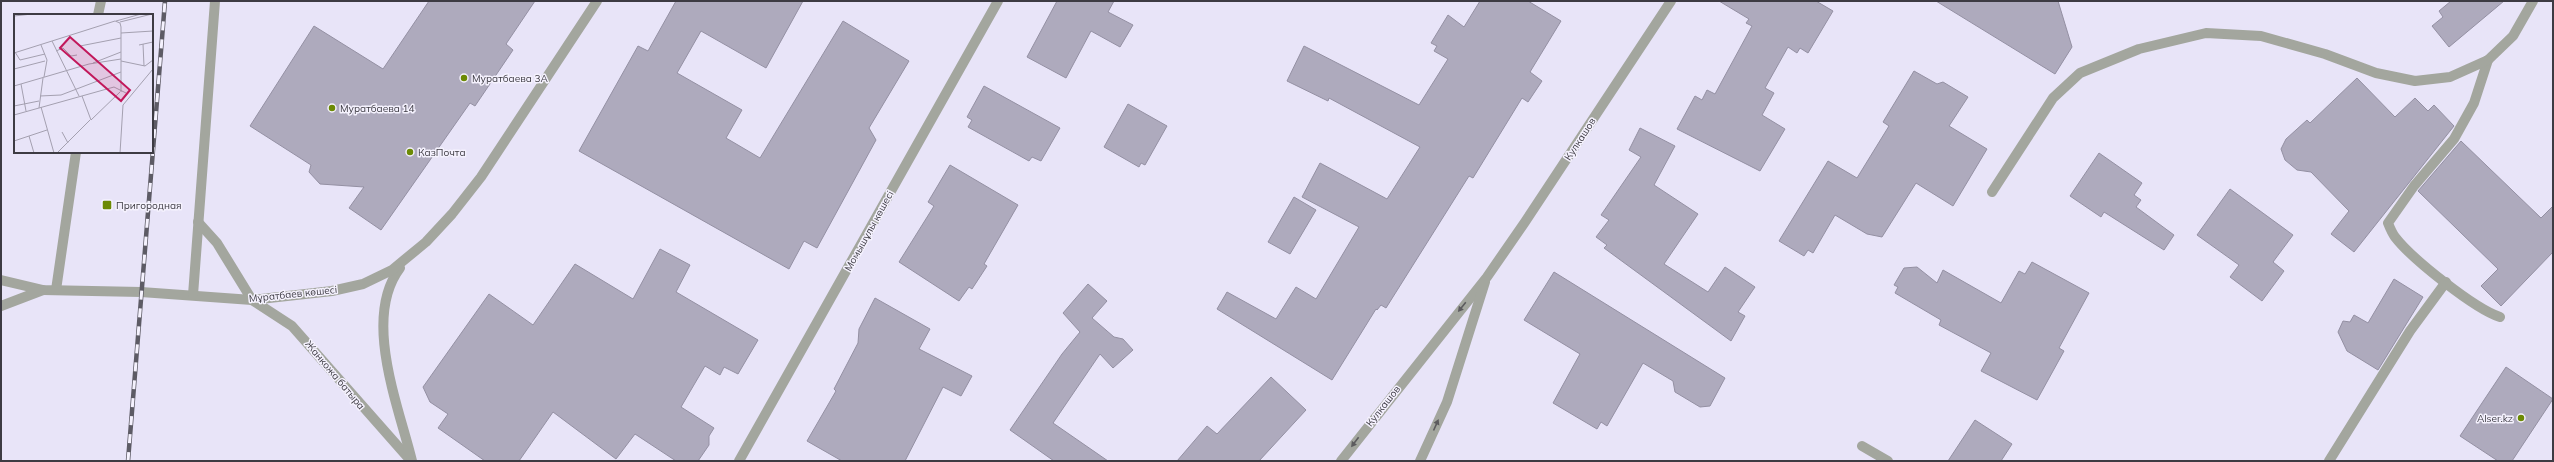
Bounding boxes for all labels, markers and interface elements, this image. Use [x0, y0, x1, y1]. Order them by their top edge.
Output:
inset map [14, 14, 153, 153]
place label: Муратбаева 3А [472, 72, 548, 85]
marker: Муратбаева 3А [459, 73, 469, 83]
place label: Муратбаева 14 [340, 102, 415, 115]
marker: Муратбаева 14 [327, 103, 337, 113]
street label: Кулкашов [1561, 115, 1599, 163]
place label: КазПочта [418, 146, 466, 159]
marker: КазПочта [405, 147, 415, 157]
street label: Момышұлы көшесі [841, 188, 897, 274]
marker: Пригородная [101, 199, 113, 211]
place label: Пригородная [116, 199, 182, 212]
street label: Мұратбаев көшесі [248, 283, 338, 305]
one-way arrow [1458, 301, 1466, 312]
street label: Жанкожа батыра [302, 338, 368, 412]
street label: Кулкашов [1363, 383, 1403, 429]
place label: Alser.kz [2477, 412, 2513, 425]
marker: Alser.kz [2516, 413, 2526, 423]
one-way arrow [1433, 420, 1439, 431]
one-way arrow [1351, 436, 1360, 447]

